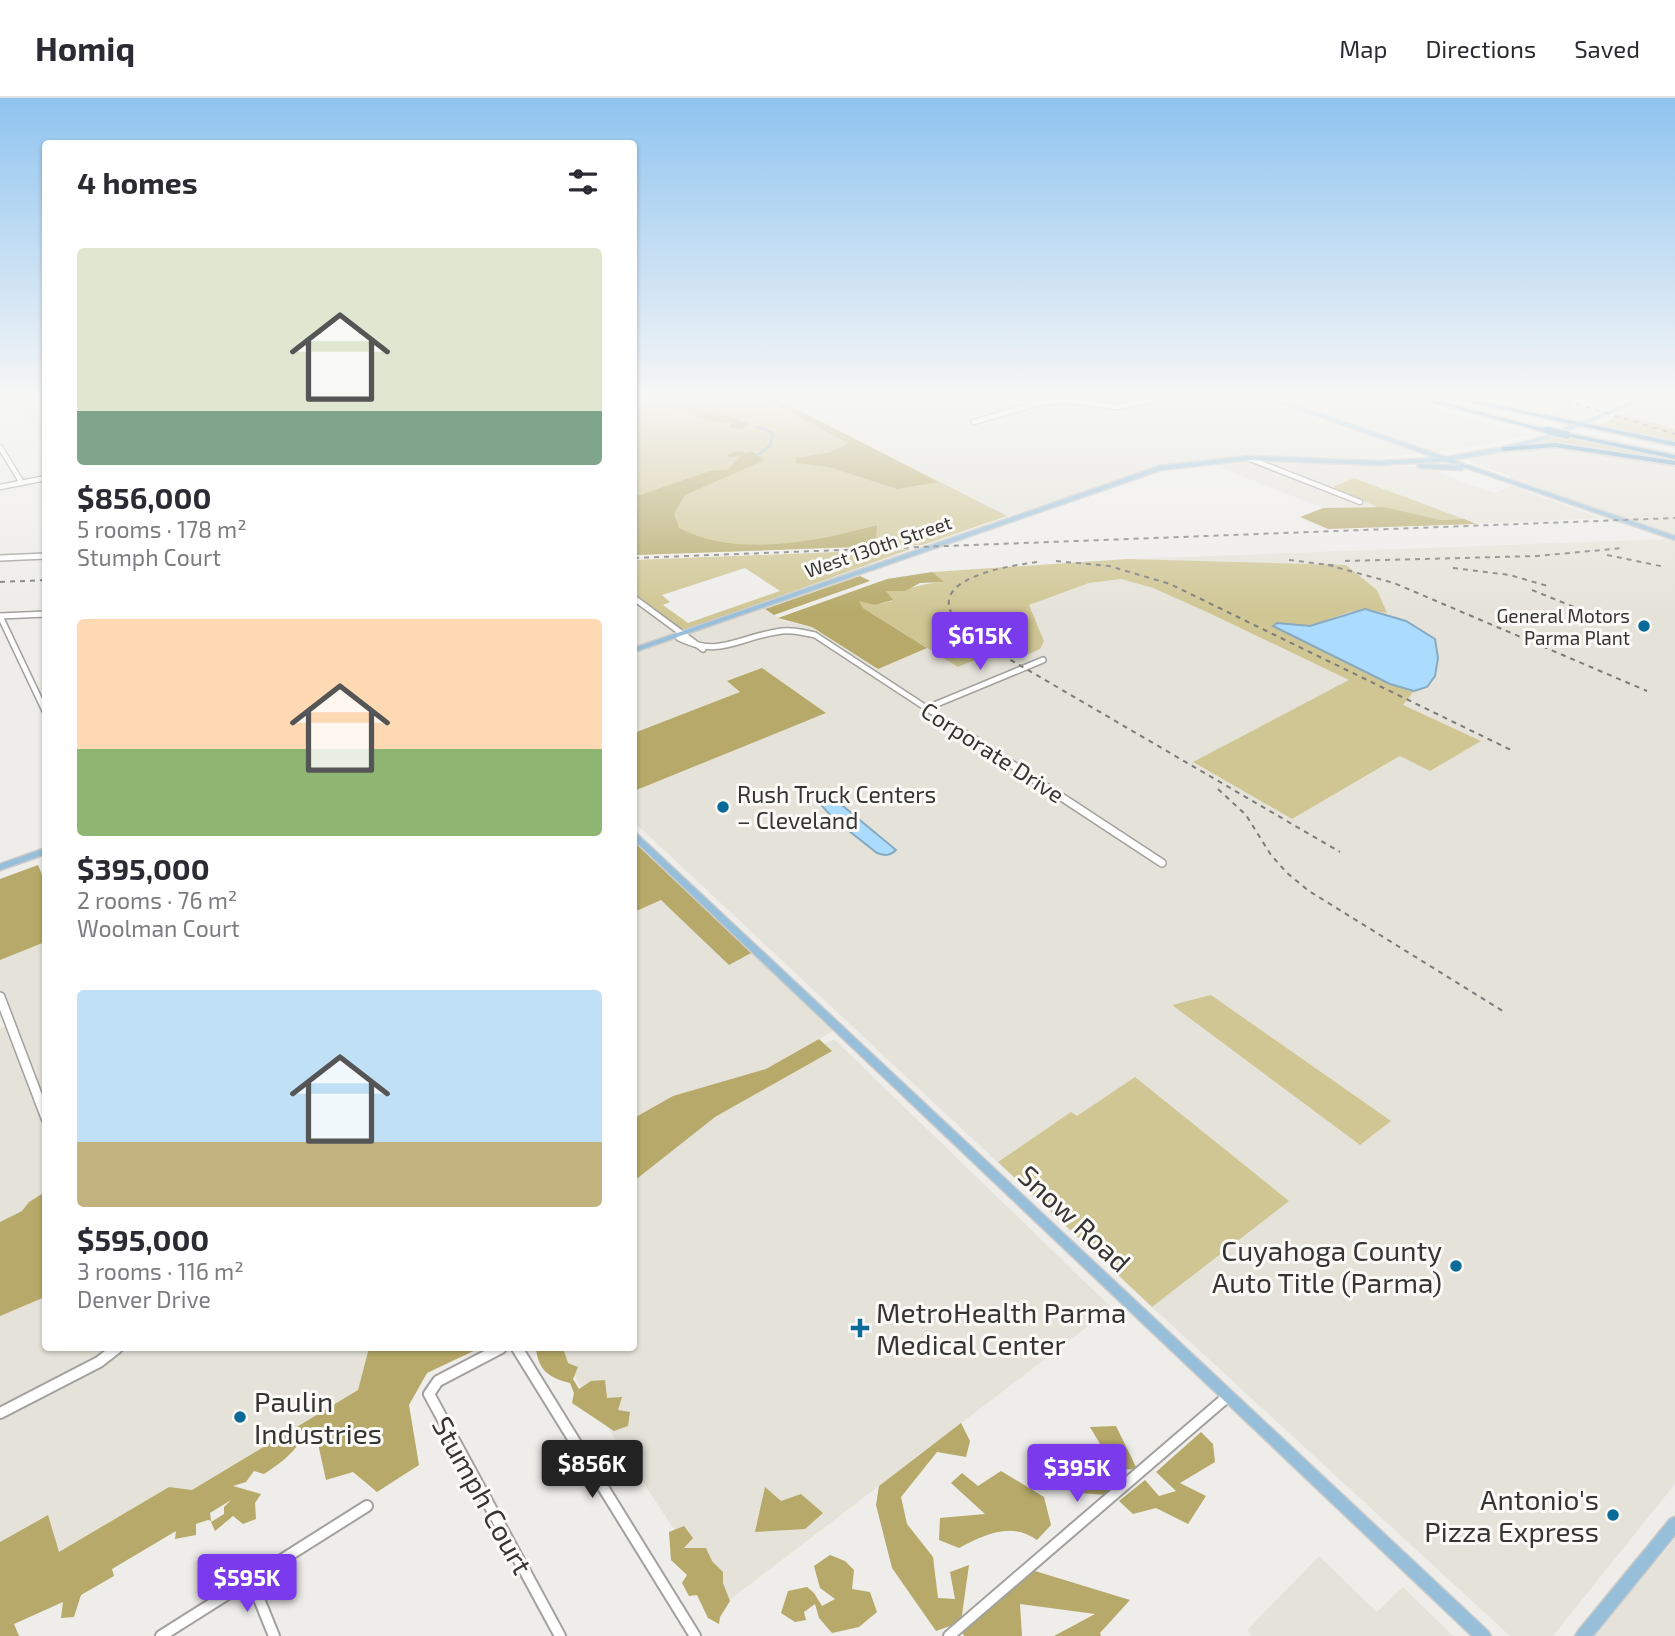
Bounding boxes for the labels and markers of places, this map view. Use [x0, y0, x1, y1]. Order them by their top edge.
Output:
place label: General Motors Parma Plant [1496, 604, 1630, 649]
pin: $615K [931, 612, 1029, 672]
marker: General Motors Parma Plant [1636, 618, 1652, 634]
place label: Rush Truck Centers – Cleveland [737, 780, 936, 834]
marker: Rush Truck Centers – Cleveland [715, 799, 731, 815]
place label: Cuyahoga County Auto Title (Parma) [1212, 1233, 1442, 1299]
marker: Cuyahoga County Auto Title (Parma) [1448, 1258, 1464, 1274]
place label: MetroHealth Parma Medical Center [876, 1295, 1126, 1361]
marker: MetroHealth Parma Medical Center [850, 1318, 870, 1338]
place label: Paulin Industries [254, 1384, 382, 1450]
marker: Paulin Industries [232, 1409, 248, 1425]
pin: $856K [543, 1440, 641, 1500]
pin: $395K [1028, 1444, 1126, 1504]
place label: Antonio's Pizza Express [1424, 1482, 1599, 1548]
marker: Antonio's Pizza Express [1605, 1507, 1621, 1523]
pin: $595K [198, 1554, 296, 1614]

